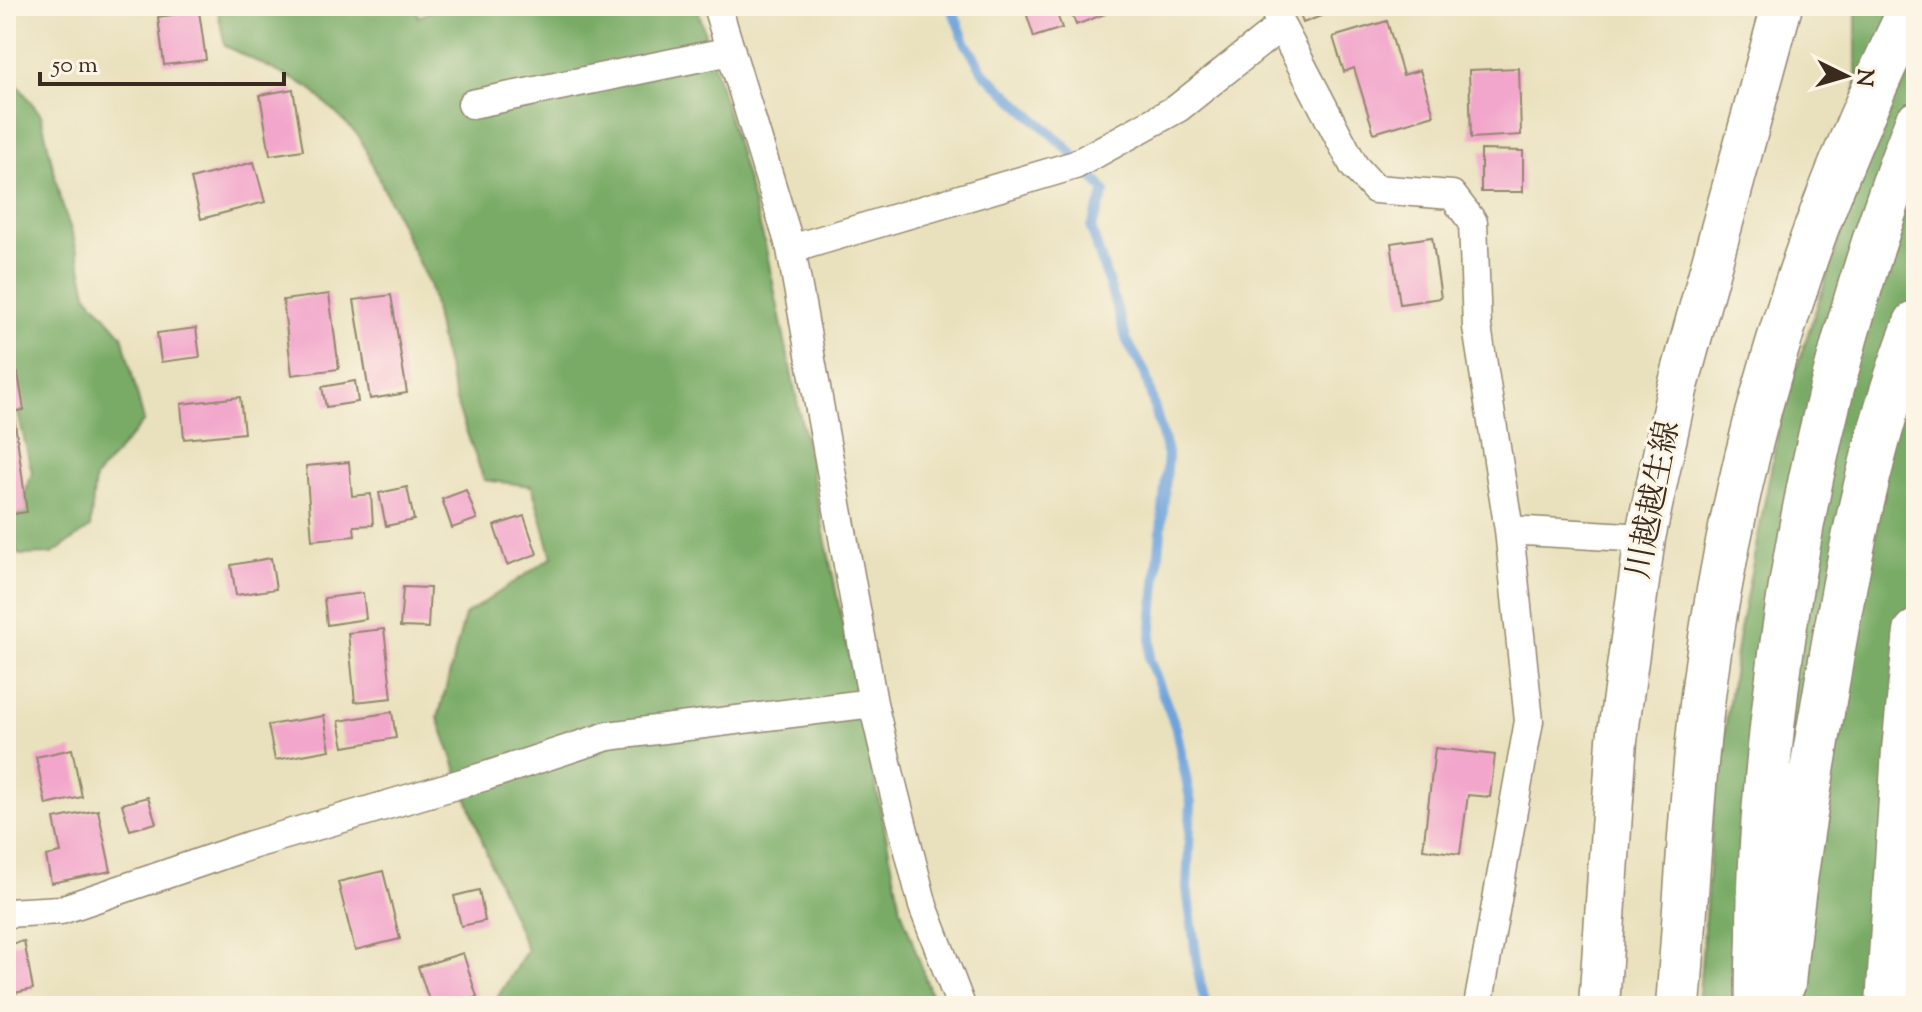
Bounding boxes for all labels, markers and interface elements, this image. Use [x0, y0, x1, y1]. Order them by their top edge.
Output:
scale bar [40, 36, 284, 86]
north arrow [1806, 36, 1886, 116]
text: 50 m [50, 49, 98, 83]
text: N [1846, 67, 1880, 88]
street label: 川越越生線 [1617, 417, 1693, 583]

